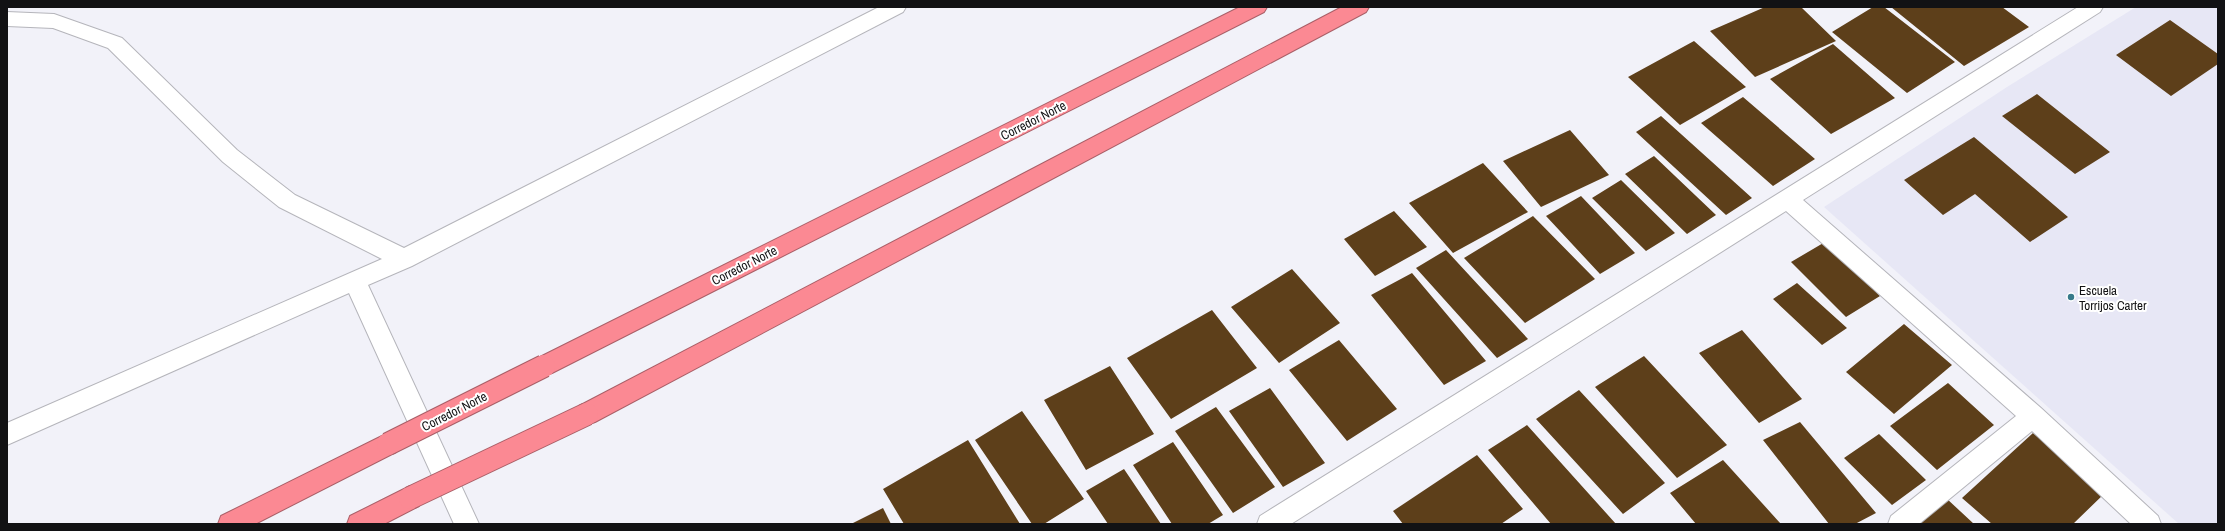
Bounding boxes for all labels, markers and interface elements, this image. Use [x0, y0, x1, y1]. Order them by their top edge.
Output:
street label: Corredor Norte [998, 97, 1069, 144]
street label: Corredor Norte [709, 242, 780, 289]
place label: Escuela Torrijos Carter [2079, 282, 2147, 314]
marker: Escuela Torrijos Carter [2066, 292, 2076, 302]
street label: Corredor Norte [419, 388, 490, 435]

